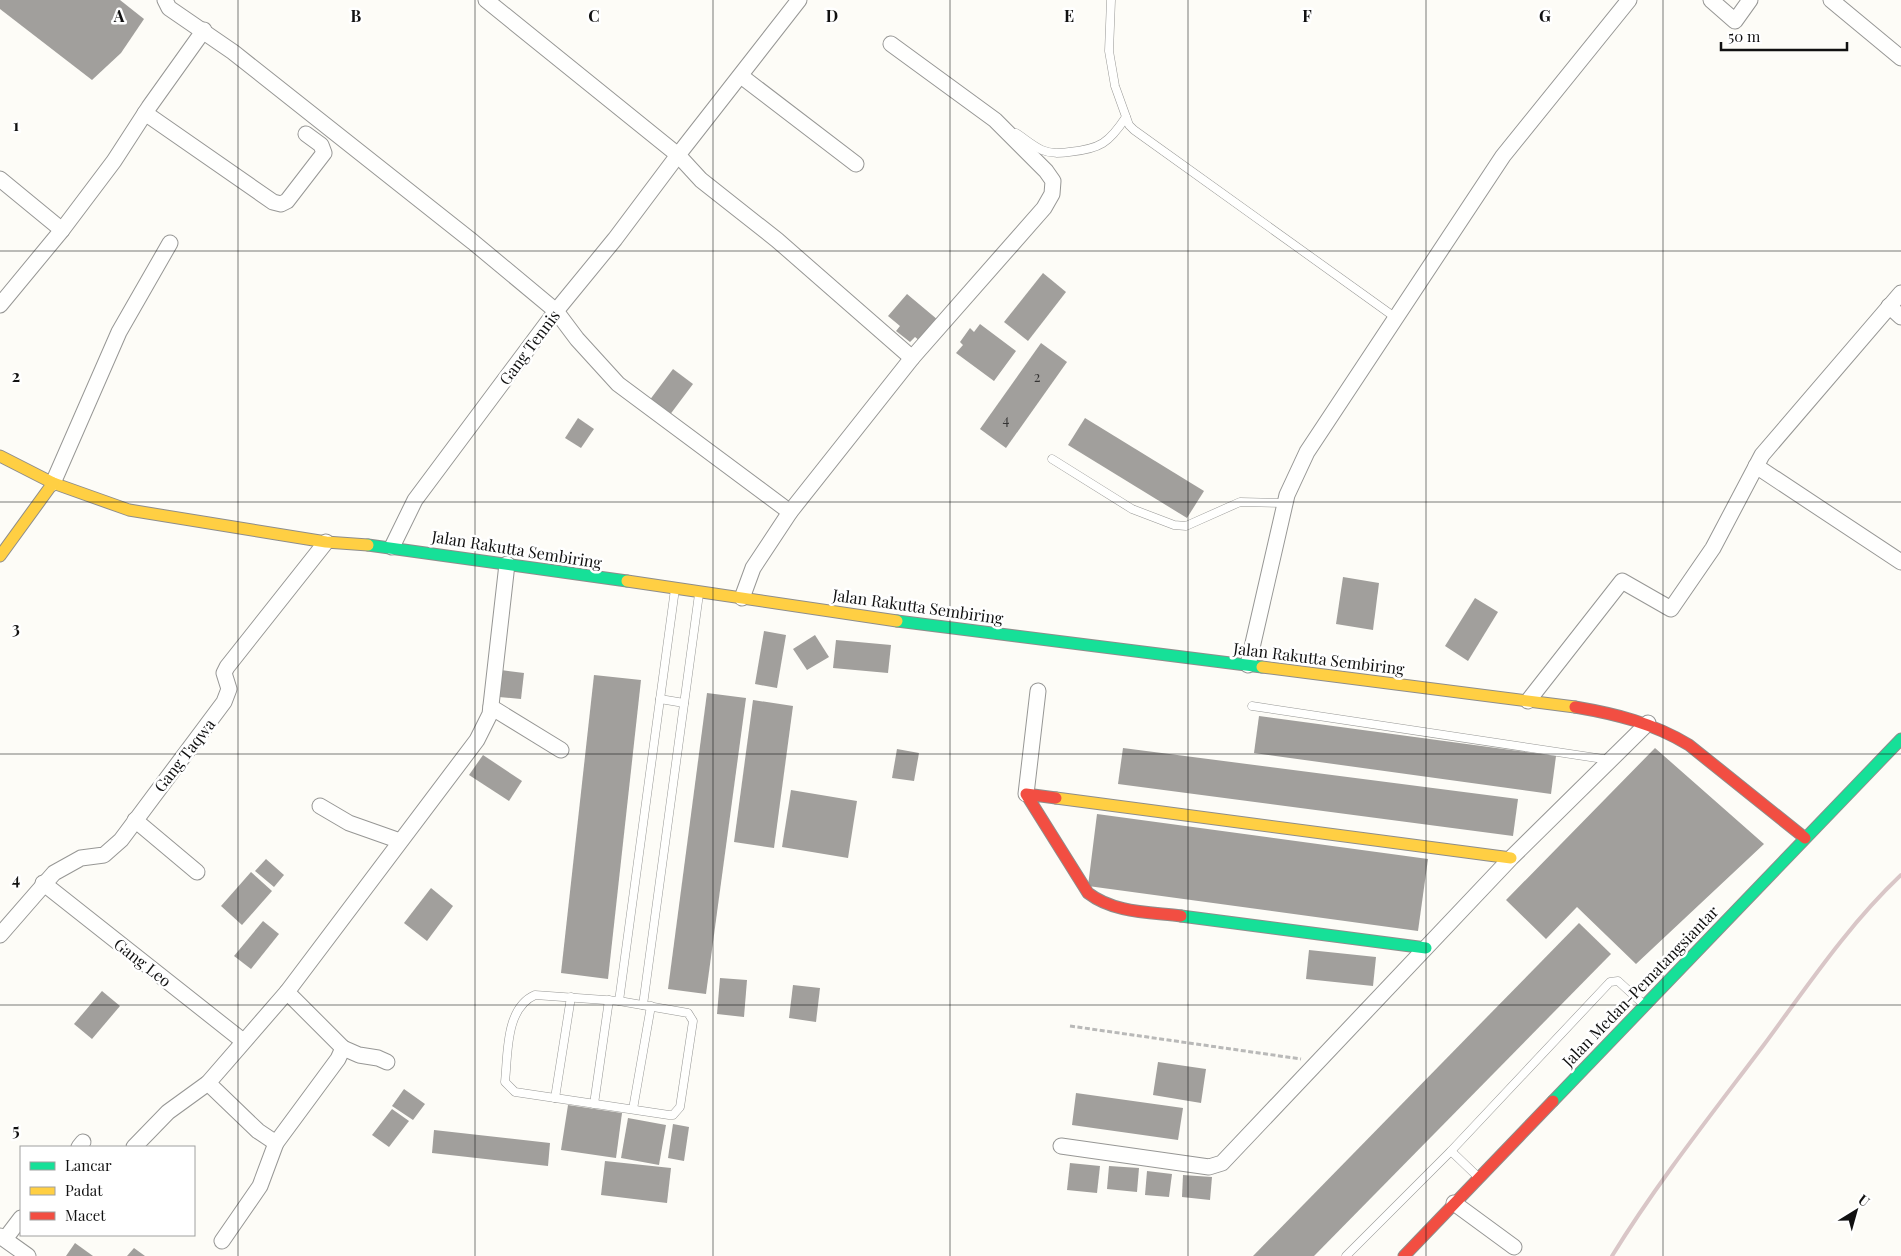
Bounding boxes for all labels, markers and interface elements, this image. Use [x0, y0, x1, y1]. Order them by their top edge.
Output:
text: A [113, 5, 125, 26]
text: B [351, 5, 362, 26]
text: C [588, 5, 600, 26]
text: D [826, 5, 838, 26]
text: E [1064, 5, 1074, 26]
text: F [1302, 5, 1312, 26]
text: G [1539, 5, 1551, 26]
scale bar [1721, 20, 1847, 52]
text: 50 m [1728, 26, 1761, 46]
text: 1 [13, 114, 19, 135]
street label: Gang Tennis [494, 305, 564, 389]
text: 2 [12, 365, 20, 386]
house number: 2 [1034, 367, 1041, 386]
house number: 4 [1003, 410, 1010, 429]
street label: Jalan Rakutta Sembiring [429, 525, 604, 573]
street label: Jalan Rakutta Sembiring [830, 583, 1005, 628]
text: 3 [12, 617, 20, 638]
street label: Jalan Rakutta Sembiring [1231, 637, 1406, 679]
street label: Gang Taqwa [149, 714, 219, 796]
text: 4 [12, 868, 20, 889]
street label: Jalan Medan-Pematangsiantar [1557, 901, 1723, 1072]
street label: Gang Leo [110, 933, 176, 991]
text: 5 [12, 1119, 20, 1140]
legend [20, 1146, 195, 1236]
text: Lancar [65, 1155, 112, 1175]
text: Padat [65, 1180, 103, 1200]
north arrow [1831, 1186, 1881, 1236]
text: U [1855, 1190, 1874, 1211]
text: Macet [65, 1205, 106, 1225]

